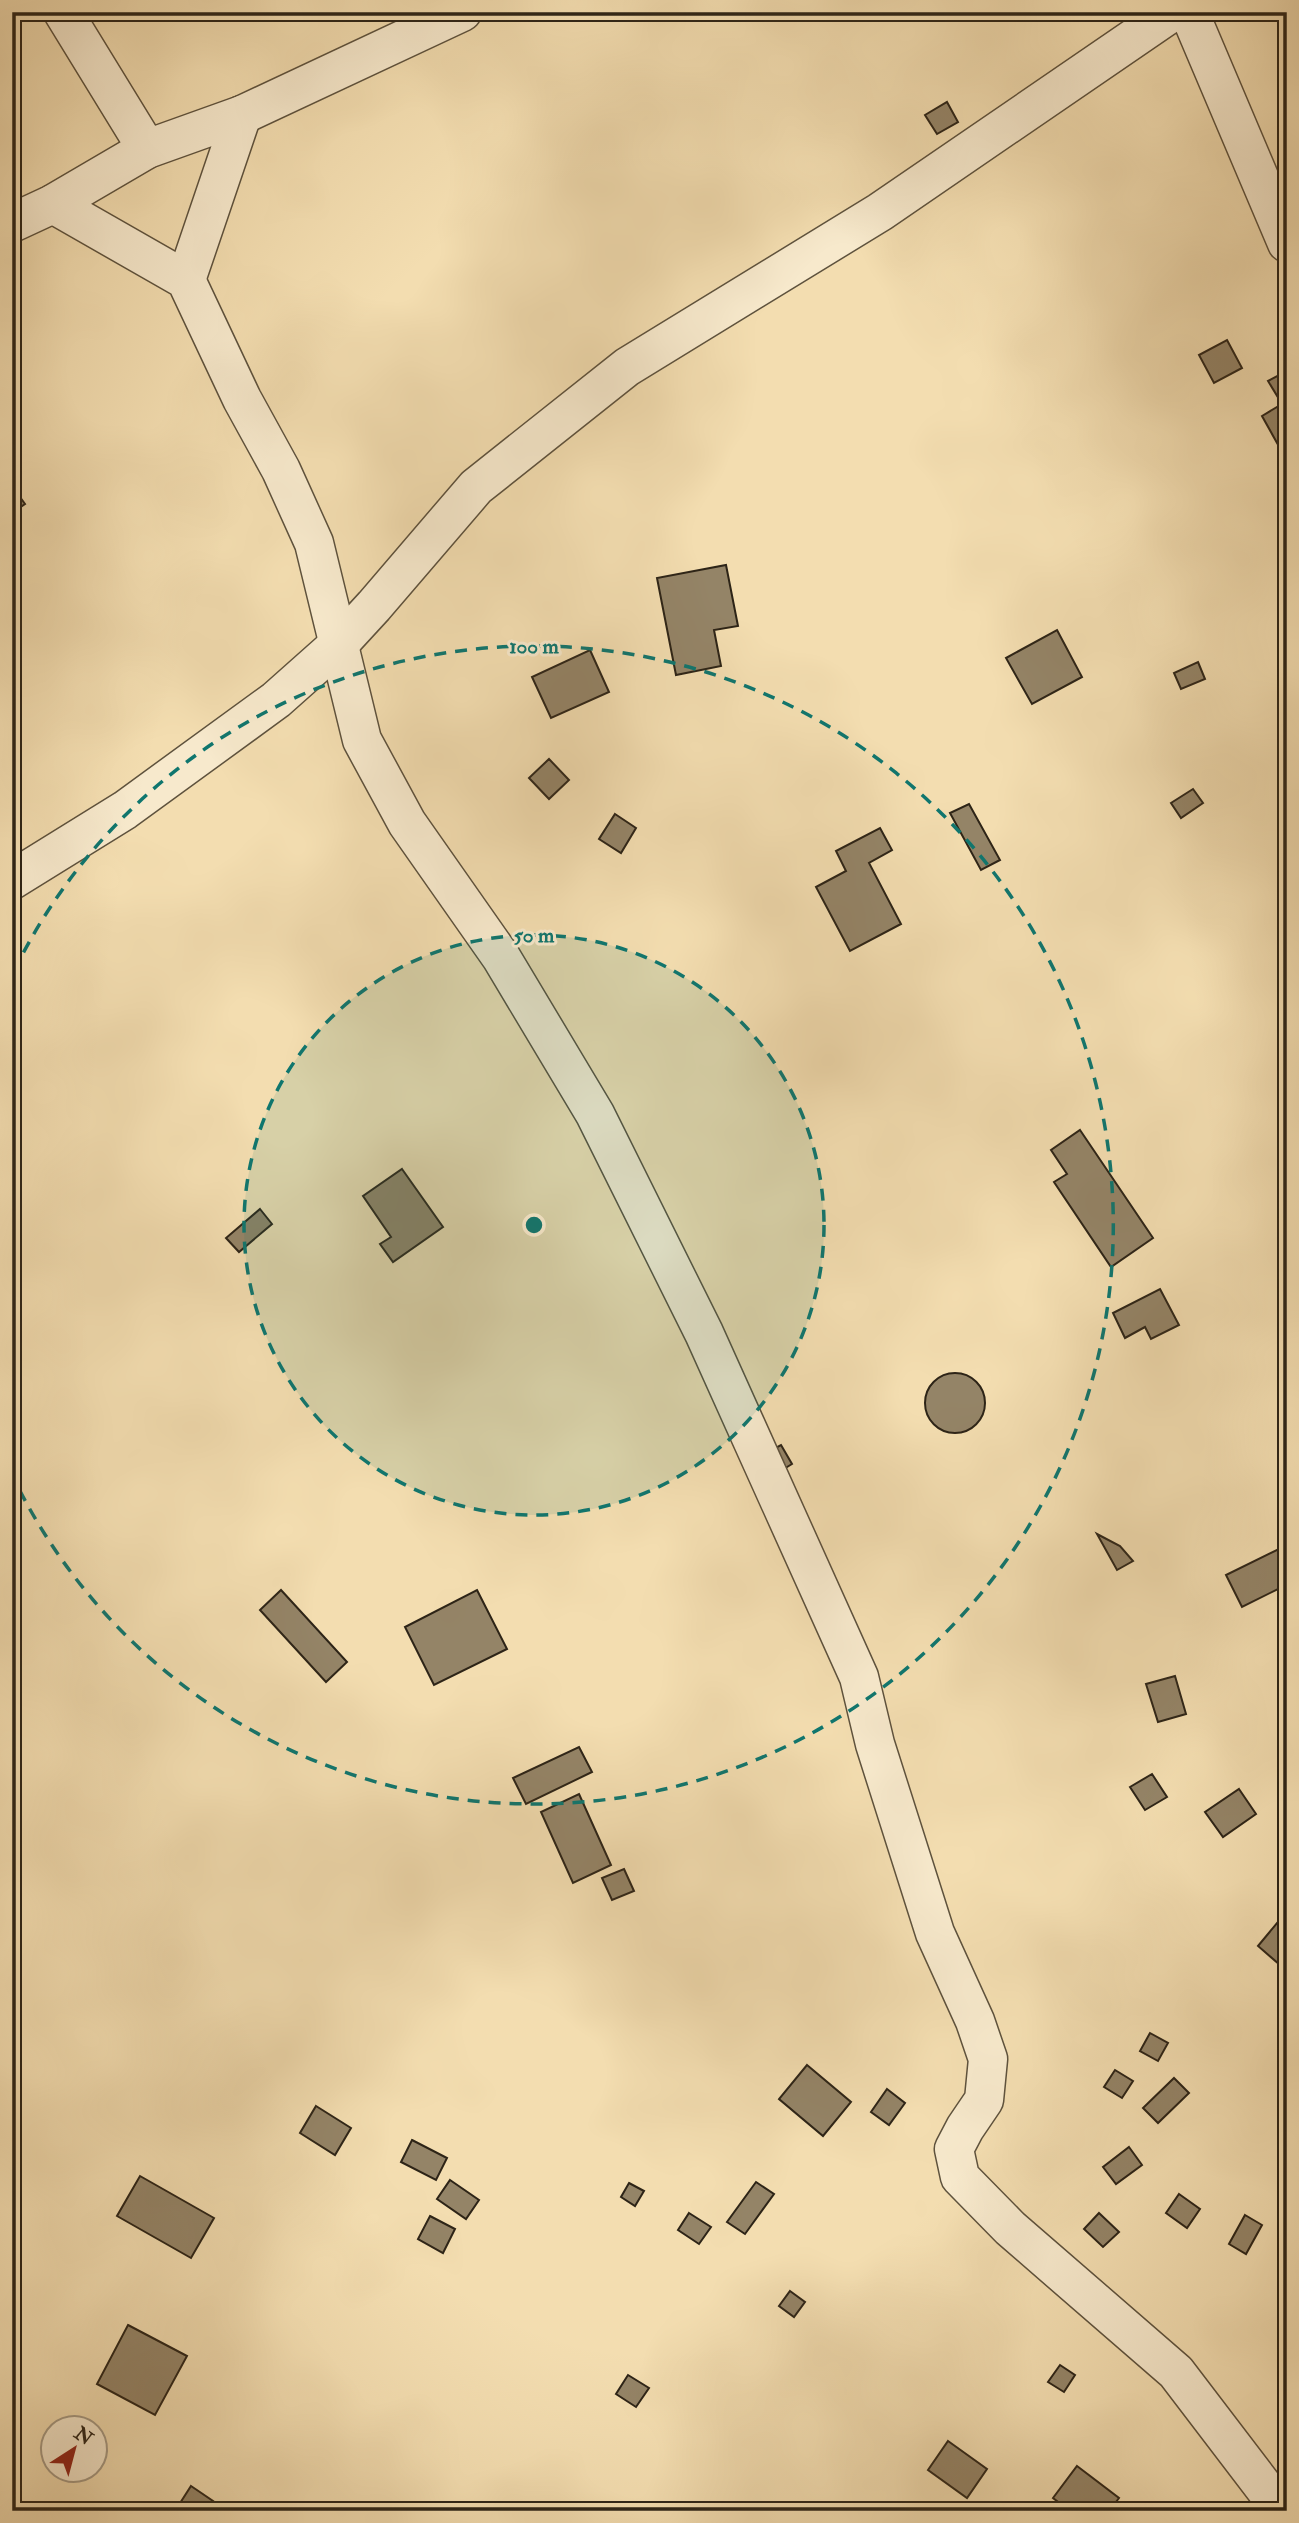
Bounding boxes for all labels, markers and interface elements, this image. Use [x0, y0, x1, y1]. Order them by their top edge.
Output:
text: 100 m [509, 633, 560, 660]
text: 50 m [514, 922, 555, 949]
centre of rings [522, 1213, 546, 1237]
north arrow [38, 2414, 108, 2484]
text: N [69, 2421, 98, 2451]

